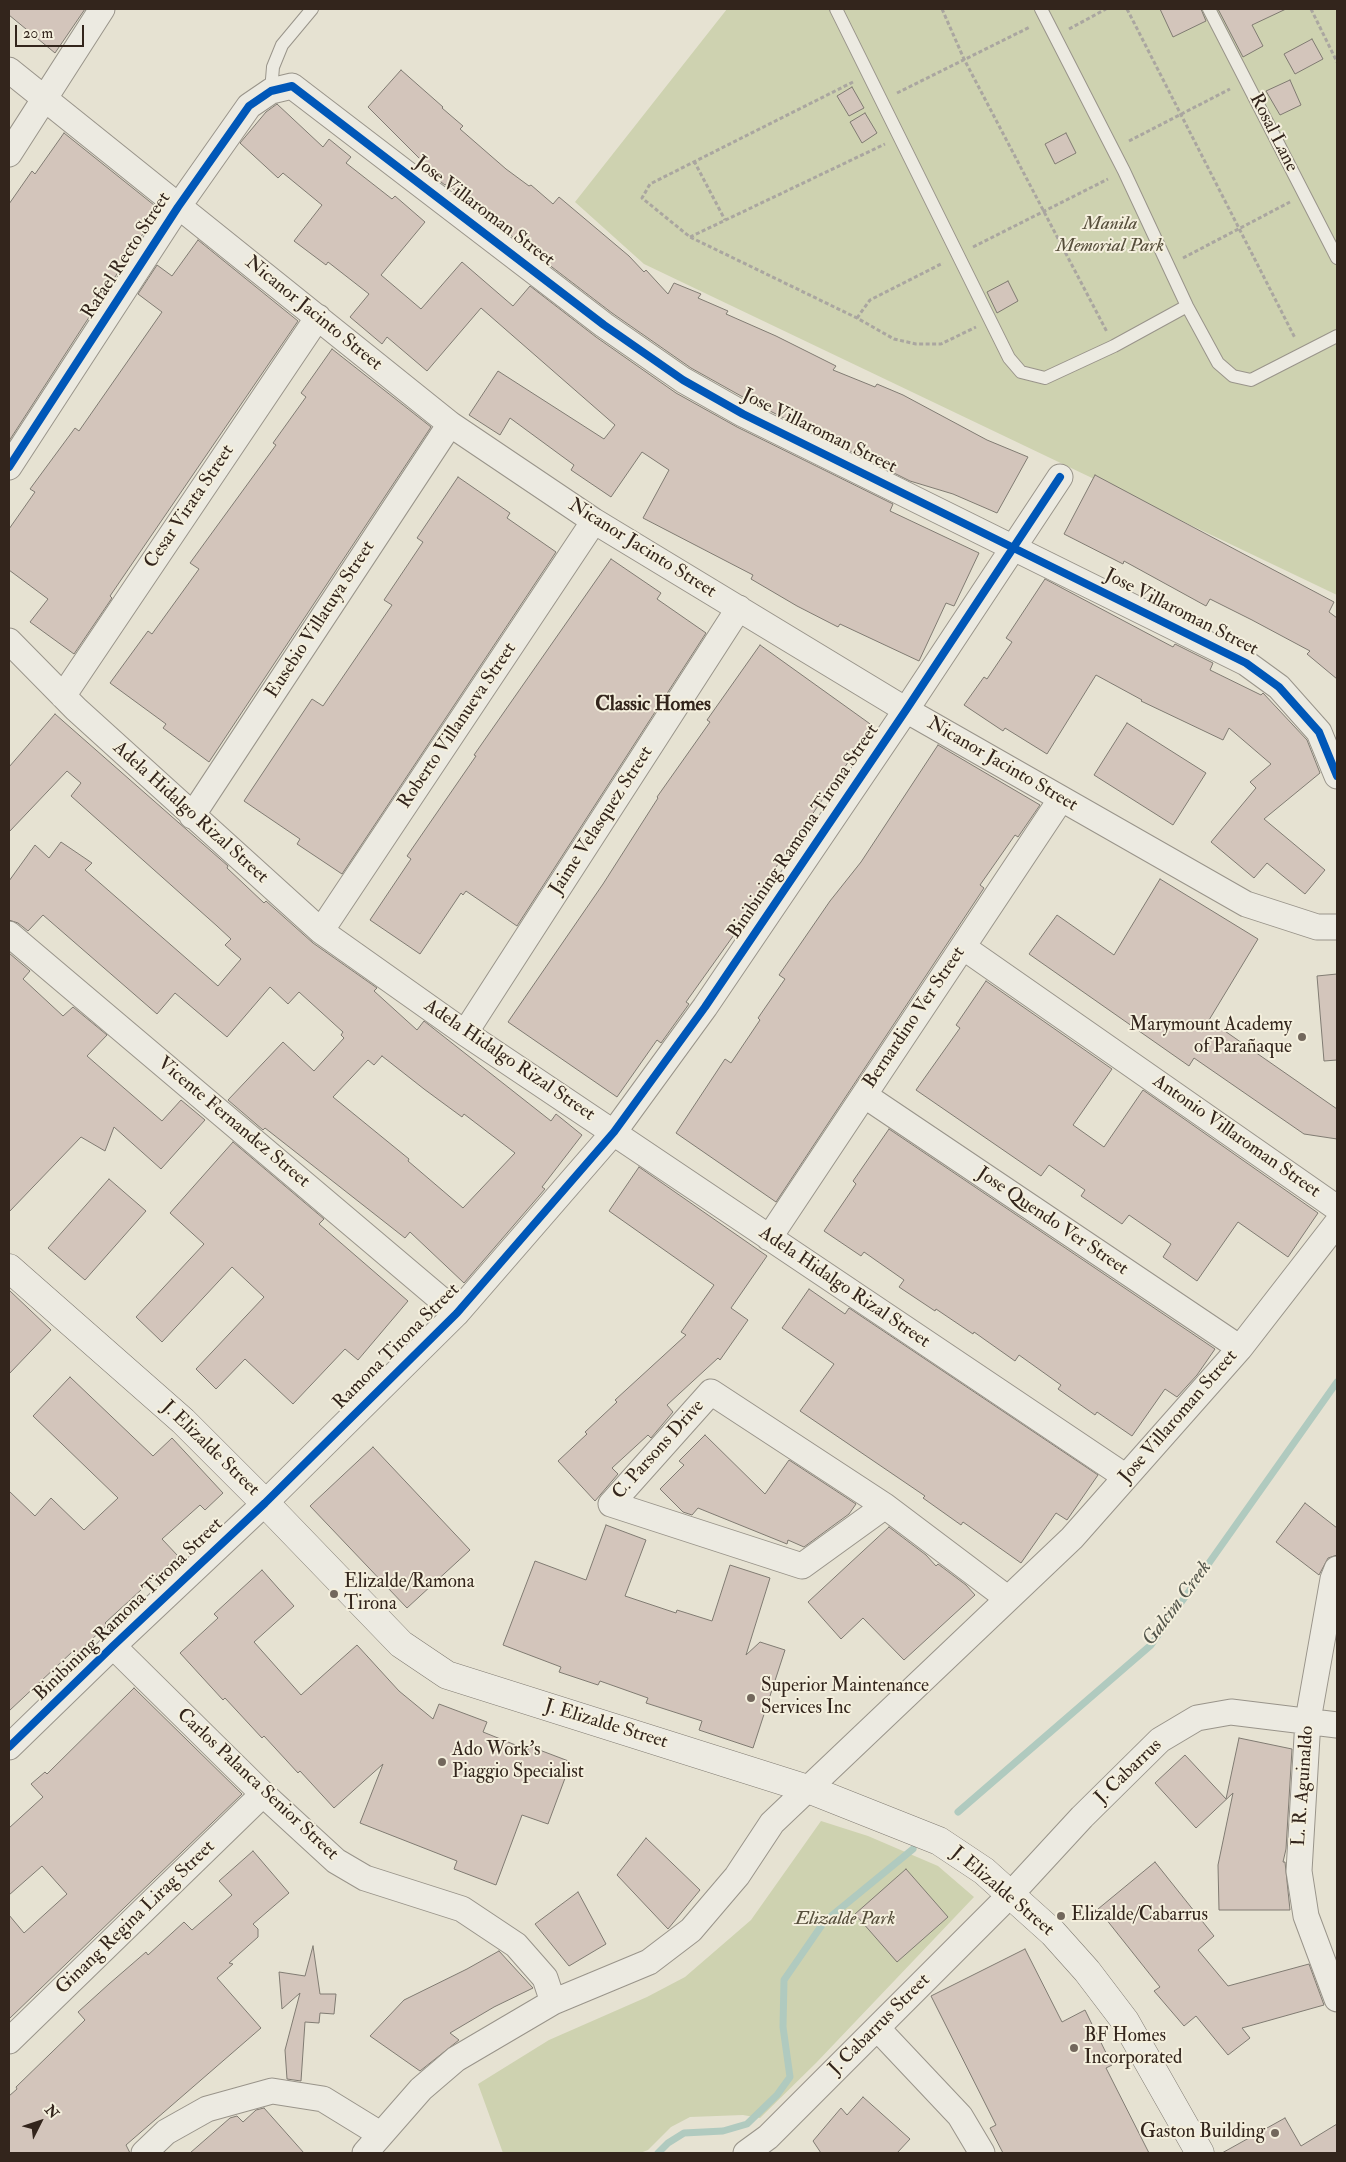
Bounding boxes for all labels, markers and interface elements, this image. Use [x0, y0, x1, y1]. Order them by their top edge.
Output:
scale bar [18, 15, 86, 47]
text: 20 m [23, 24, 53, 43]
street label: Rosal Lane [1244, 90, 1302, 176]
street label: Jose Villaroman Street [410, 152, 558, 272]
street label: Rafael Recto Street [78, 188, 176, 324]
park label: Manila Memorial Park [1056, 214, 1164, 258]
street label: Nicanor Jacinto Street [240, 252, 386, 376]
street label: Jose Villaroman Street [738, 385, 900, 479]
street label: Cesar Virata Street [140, 441, 240, 573]
street label: Nicanor Jacinto Street [564, 494, 720, 604]
street label: Eusebio Villatuya Street [262, 537, 380, 703]
street label: Jose Villaroman Street [1100, 564, 1262, 662]
street label: Roberto Villanueva Street [394, 639, 522, 813]
district label: Classic Homes [595, 694, 711, 718]
street label: Nicanor Jacinto Street [923, 713, 1081, 817]
street label: Binibining Ramona Tirona Street [724, 720, 884, 944]
street label: Adela Hidalgo Rizal Street [108, 737, 272, 889]
street label: Jaime Velasquez Street [545, 742, 659, 900]
street label: Bernardino Ver Street [859, 943, 971, 1093]
street label: Adela Hidalgo Rizal Street [419, 995, 599, 1127]
place label: Marymount Academy of Parañaque [1129, 1015, 1292, 1059]
marker: Marymount Academy of Parañaque [1296, 1031, 1308, 1043]
street label: Vicente Fernandez Street [152, 1053, 314, 1193]
street label: Antonio Villaroman Street [1148, 1071, 1324, 1203]
street label: Jose Quendo Ver Street [972, 1163, 1132, 1281]
street label: Adela Hidalgo Rizal Street [754, 1222, 934, 1354]
street label: Ramona Tirona Street [329, 1279, 465, 1415]
street label: Jose Villaroman Street [1115, 1346, 1243, 1488]
street label: C. Parsons Drive [608, 1395, 710, 1505]
street label: J. Elizalde Street [156, 1397, 264, 1501]
street label: Binibining Ramona Tirona Street [30, 1514, 228, 1706]
water label: Galcim Creek [1138, 1557, 1218, 1651]
place label: Elizalde/Ramona Tirona [344, 1572, 474, 1616]
marker: Elizalde/Ramona Tirona [328, 1588, 340, 1600]
place label: Superior Maintenance Services Inc [761, 1676, 929, 1720]
marker: Superior Maintenance Services Inc [745, 1692, 757, 1704]
street label: J. Elizalde Street [542, 1695, 670, 1755]
street label: Carlos Palanca Senior Street [171, 1704, 343, 1866]
street label: L. R. Aguinaldo [1288, 1725, 1320, 1847]
street label: J. Cabarrus [1091, 1735, 1167, 1809]
place label: Ado Work's Piaggio Specialist [452, 1740, 584, 1784]
marker: Ado Work's Piaggio Specialist [436, 1756, 448, 1768]
street label: Ginang Regina Lirag Street [52, 1836, 220, 2000]
street label: J. Elizalde Street [946, 1842, 1058, 1942]
place label: Elizalde/Cabarrus [1071, 1905, 1208, 1927]
park label: Elizalde Park [795, 1909, 895, 1931]
marker: Elizalde/Cabarrus [1055, 1910, 1067, 1922]
street label: J. Cabarrus Street [825, 1970, 935, 2080]
place label: BF Homes Incorporated [1084, 2026, 1182, 2070]
marker: BF Homes Incorporated [1068, 2042, 1080, 2054]
north arrow [15, 2097, 65, 2147]
text: N [41, 2102, 62, 2122]
place label: Gaston Building [1140, 2122, 1265, 2144]
marker: Gaston Building [1269, 2127, 1281, 2139]

